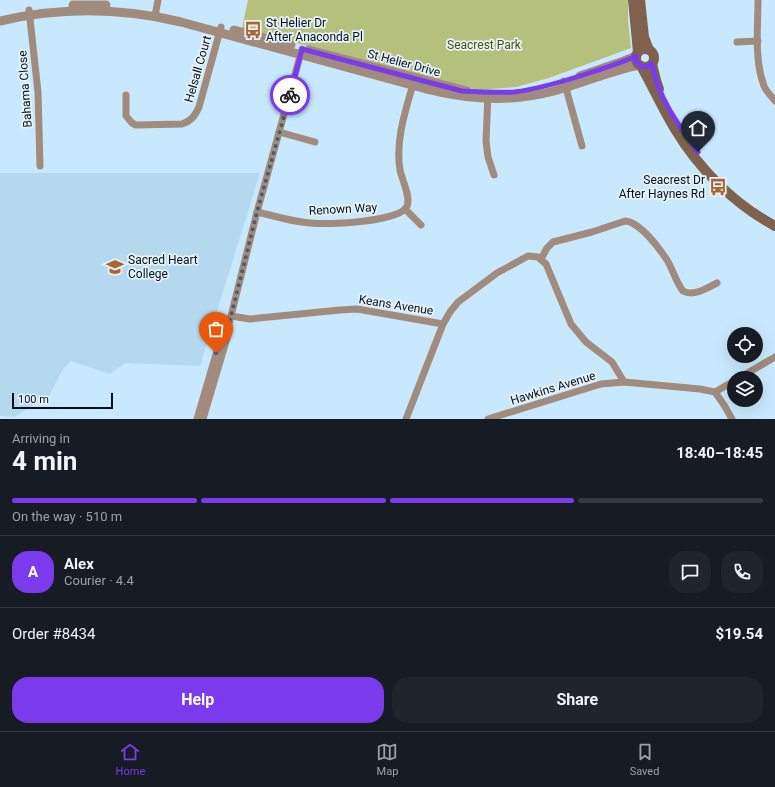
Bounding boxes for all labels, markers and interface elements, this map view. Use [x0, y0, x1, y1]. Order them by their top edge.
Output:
place label: St Helier Dr After Anaconda Pl [266, 16, 363, 44]
bus stop icon: St Helier Dr After Anaconda Pl [243, 20, 263, 40]
street label: Helsall Court [182, 34, 214, 104]
park label: Seacrest Park [447, 38, 522, 52]
street label: St Helier Drive [366, 47, 442, 79]
street label: Bahama Close [15, 50, 35, 128]
courier [270, 75, 310, 115]
icon: bike [279, 84, 301, 106]
pin [681, 111, 715, 152]
icon: home [687, 117, 709, 139]
place label: Seacrest Dr After Haynes Rd [619, 173, 705, 201]
bus stop icon: Seacrest Dr After Haynes Rd [708, 177, 728, 197]
street label: Renown Way [308, 200, 378, 218]
place label: Sacred Heart College [128, 253, 198, 281]
school or university icon: Sacred Heart College [105, 257, 125, 277]
street label: Keans Avenue [358, 292, 434, 318]
pin [199, 312, 233, 353]
icon: bag [205, 318, 227, 340]
map controls [727, 327, 763, 407]
button: locate [727, 327, 763, 363]
street label: Hawkins Avenue [509, 368, 597, 408]
button: layers [727, 371, 763, 407]
scale bar [12, 391, 113, 410]
text: 100 m [18, 393, 49, 406]
text: Arriving in [12, 431, 70, 446]
text: 18:40–18:45 [676, 444, 763, 462]
text: 4 min [12, 446, 77, 476]
text: On the way · 510 m [12, 509, 122, 524]
button: chat [669, 551, 711, 593]
button: phone [721, 551, 763, 593]
text: Alex [64, 555, 94, 573]
text: A [28, 563, 38, 581]
text: Courier · 4.4 [64, 573, 134, 588]
text: Order #8434 [12, 625, 95, 643]
text: $19.54 [716, 625, 763, 643]
button: Help [12, 677, 384, 723]
button: Share [392, 677, 763, 723]
tab: Home [116, 741, 145, 778]
tab: Map [376, 741, 398, 778]
tab: Saved [630, 741, 659, 778]

